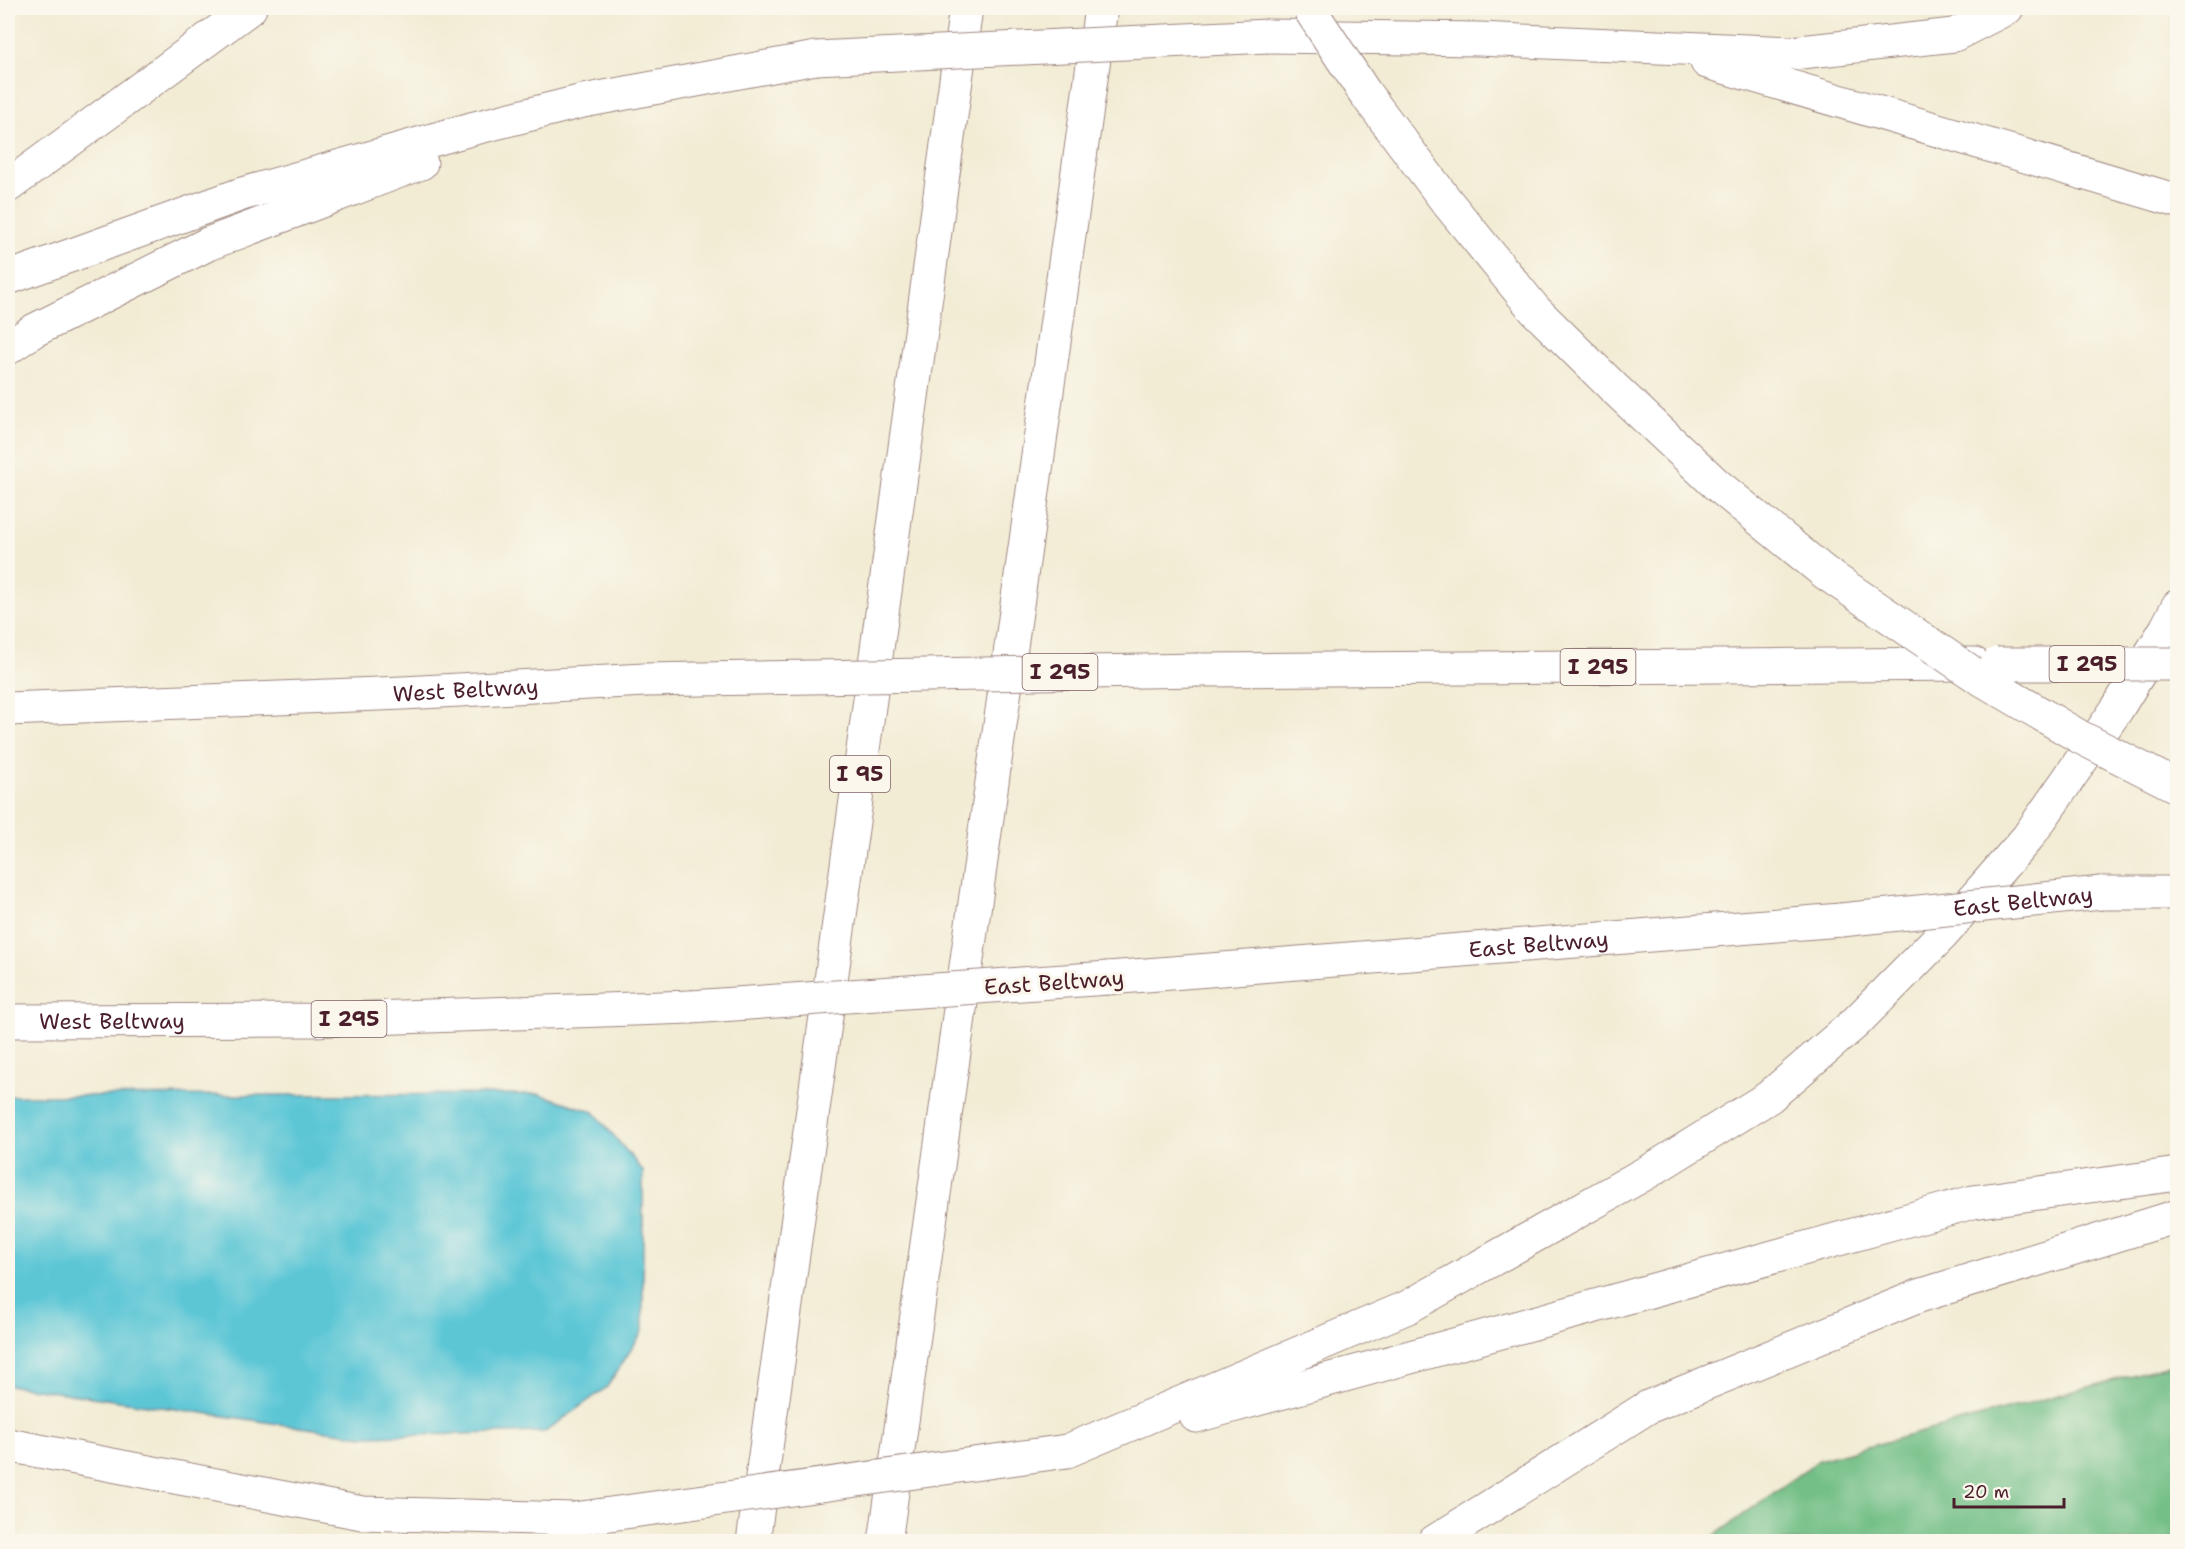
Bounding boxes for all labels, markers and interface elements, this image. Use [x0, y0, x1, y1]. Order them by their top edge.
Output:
road number: I 295 [2050, 646, 2124, 682]
road number: I 295 [1560, 649, 1636, 685]
road number: I 295 [1022, 654, 1098, 690]
street label: West Beltway [392, 672, 539, 708]
road number: I 95 [830, 756, 890, 792]
street label: East Beltway [1952, 880, 2094, 923]
street label: East Beltway [1468, 924, 1610, 964]
street label: East Beltway [983, 963, 1125, 1002]
road number: I 295 [312, 1001, 386, 1037]
street label: West Beltway [39, 1006, 185, 1036]
scale bar [1954, 1471, 2064, 1509]
text: 20 m [1963, 1480, 2009, 1504]

